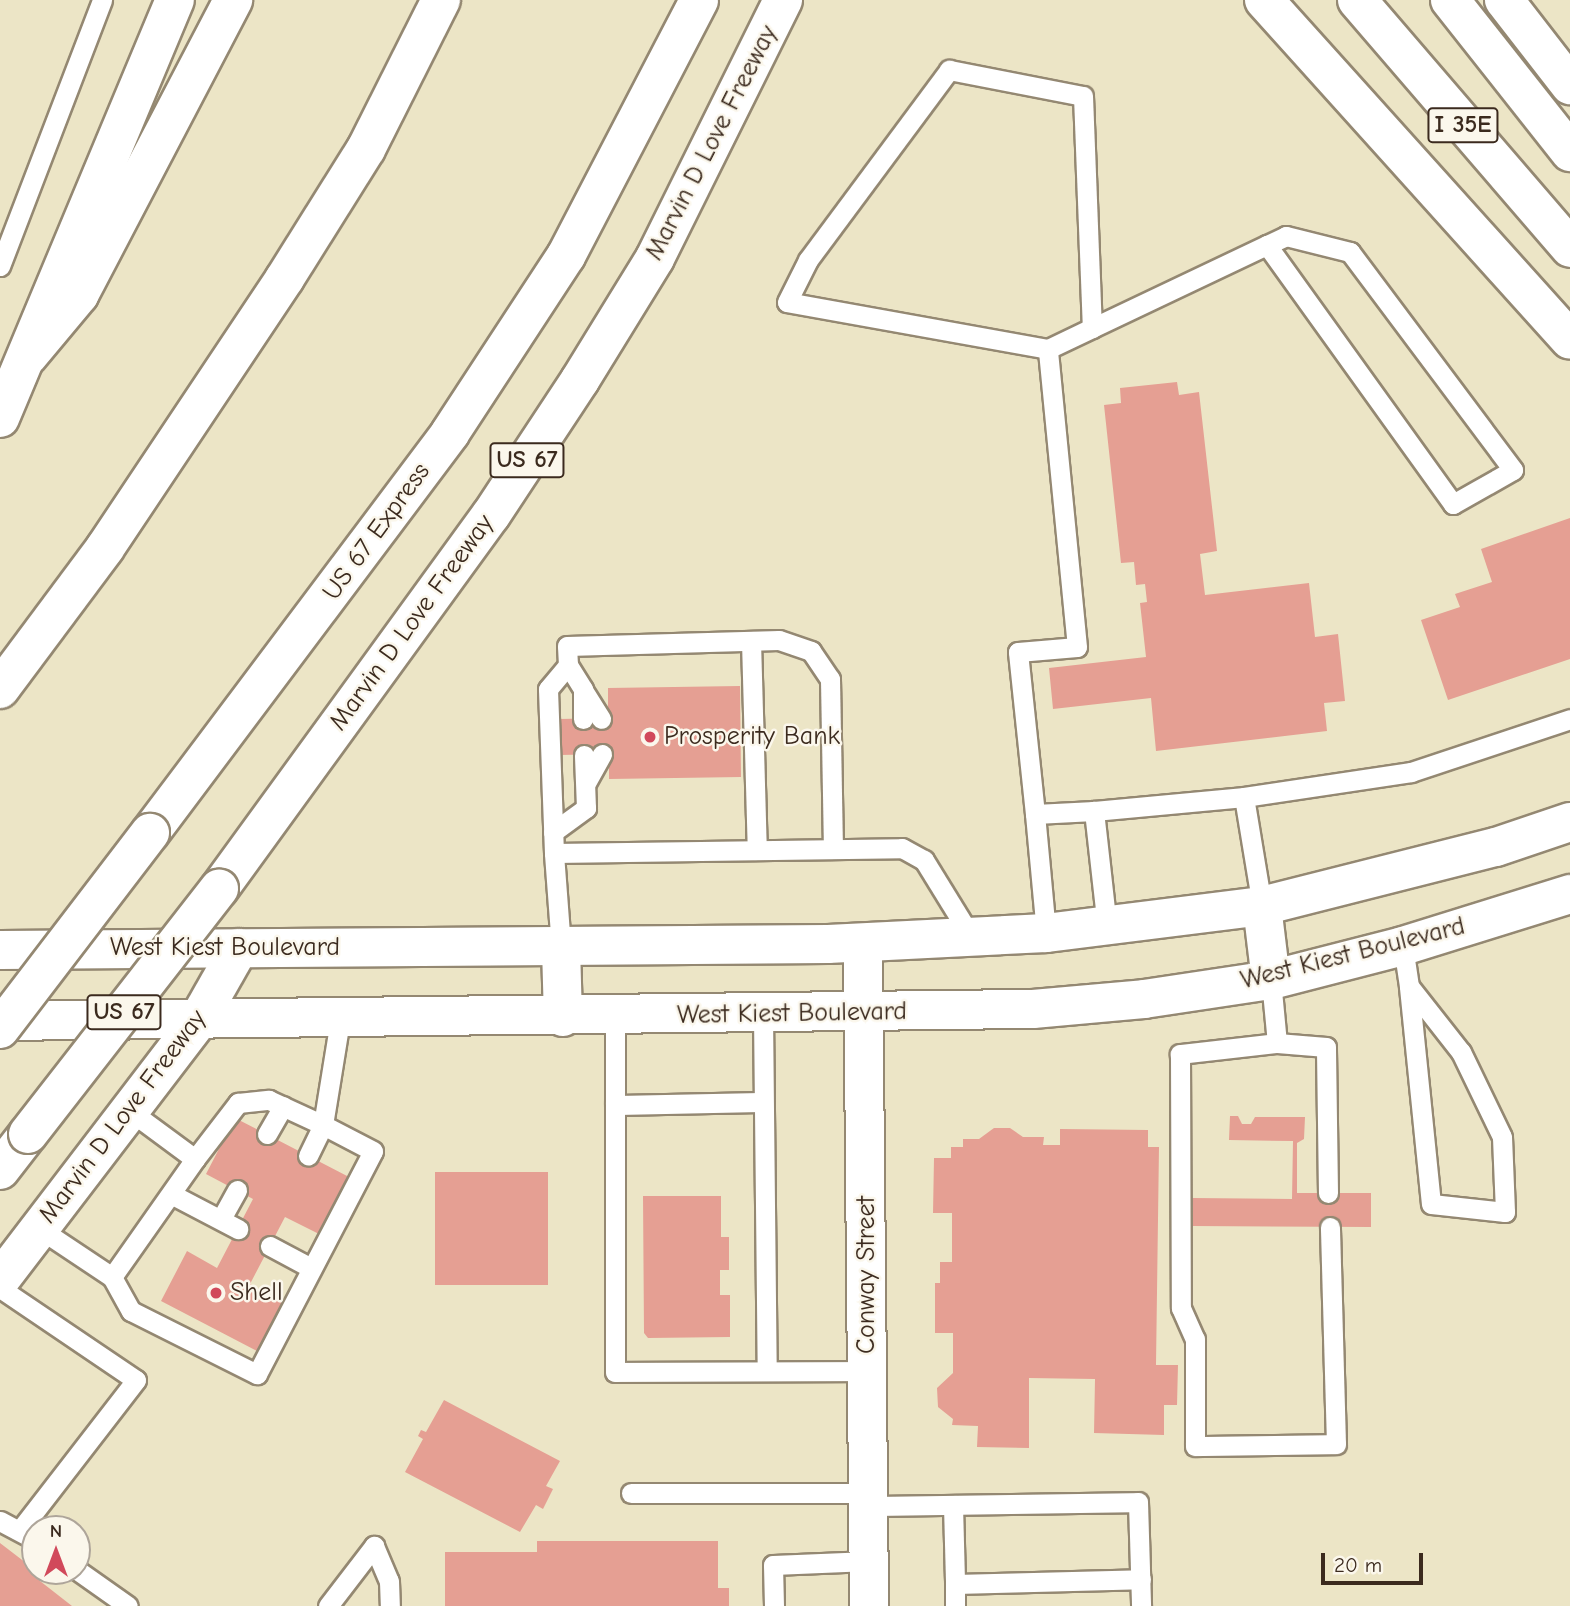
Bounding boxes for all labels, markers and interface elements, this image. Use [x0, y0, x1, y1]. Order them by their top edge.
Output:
street label: Marvin D Love Freeway [639, 20, 785, 266]
road number: I 35E [1426, 104, 1500, 146]
road number: US 67 [489, 439, 566, 480]
street label: US 67 Express [317, 457, 437, 607]
street label: Marvin D Love Freeway [323, 509, 501, 737]
place label: Prosperity Bank [664, 721, 840, 753]
marker: Prosperity Bank [642, 729, 658, 745]
street label: West Kiest Boulevard [1238, 911, 1468, 997]
street label: West Kiest Boulevard [110, 932, 340, 964]
road number: US 67 [86, 992, 162, 1032]
street label: West Kiest Boulevard [677, 996, 907, 1032]
street label: Marvin D Love Freeway [32, 1004, 214, 1230]
street label: Conway Street [851, 1196, 883, 1354]
place label: Shell [230, 1277, 283, 1309]
marker: Shell [208, 1285, 224, 1301]
north arrow [21, 1515, 91, 1585]
text: N [50, 1520, 62, 1542]
scale bar [1325, 1540, 1426, 1584]
text: 20 m [1334, 1553, 1382, 1577]

